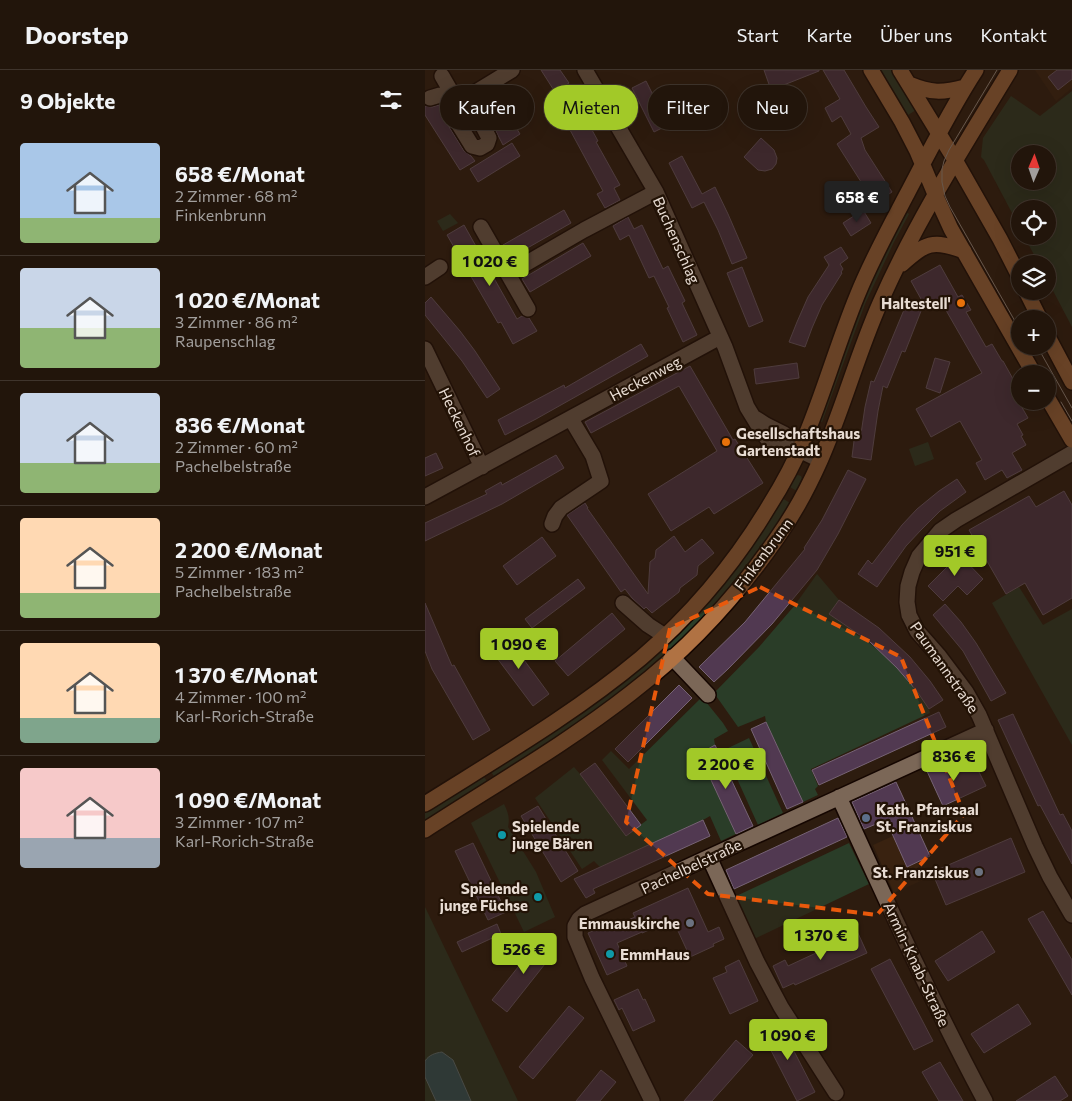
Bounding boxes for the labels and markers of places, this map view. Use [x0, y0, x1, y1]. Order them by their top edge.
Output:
pin: 658 € [822, 180, 892, 223]
pin: 1 020 € [444, 244, 536, 287]
place label: Haltestell' [881, 294, 951, 312]
marker: Haltestell' [955, 297, 967, 309]
place label: Gesellschaftshaus Gartenstadt [736, 424, 860, 459]
marker: Gesellschaftshaus Gartenstadt [720, 436, 732, 448]
pin: 951 € [920, 534, 990, 577]
pin: 1 090 € [473, 628, 565, 670]
pin: 836 € [919, 740, 989, 782]
pin: 2 200 € [680, 748, 772, 790]
place label: Kath. Pfarrsaal St. Franziskus [876, 800, 979, 835]
marker: Kath. Pfarrsaal St. Franziskus [860, 812, 872, 824]
place label: Spielende junge Bären [511, 817, 593, 852]
marker: Spielende junge Bären [496, 829, 508, 841]
place label: St. Franziskus [873, 863, 969, 881]
marker: St. Franziskus [973, 866, 985, 878]
place label: Spielende junge Füchse [439, 879, 528, 914]
marker: Spielende junge Füchse [532, 891, 544, 903]
place label: Emmauskirche [579, 914, 680, 932]
marker: Emmauskirche [684, 917, 696, 929]
pin: 1 370 € [775, 918, 867, 961]
pin: 526 € [489, 932, 559, 975]
place label: EmmHaus [620, 945, 690, 963]
marker: EmmHaus [604, 948, 616, 960]
pin: 1 090 € [742, 1018, 834, 1061]

